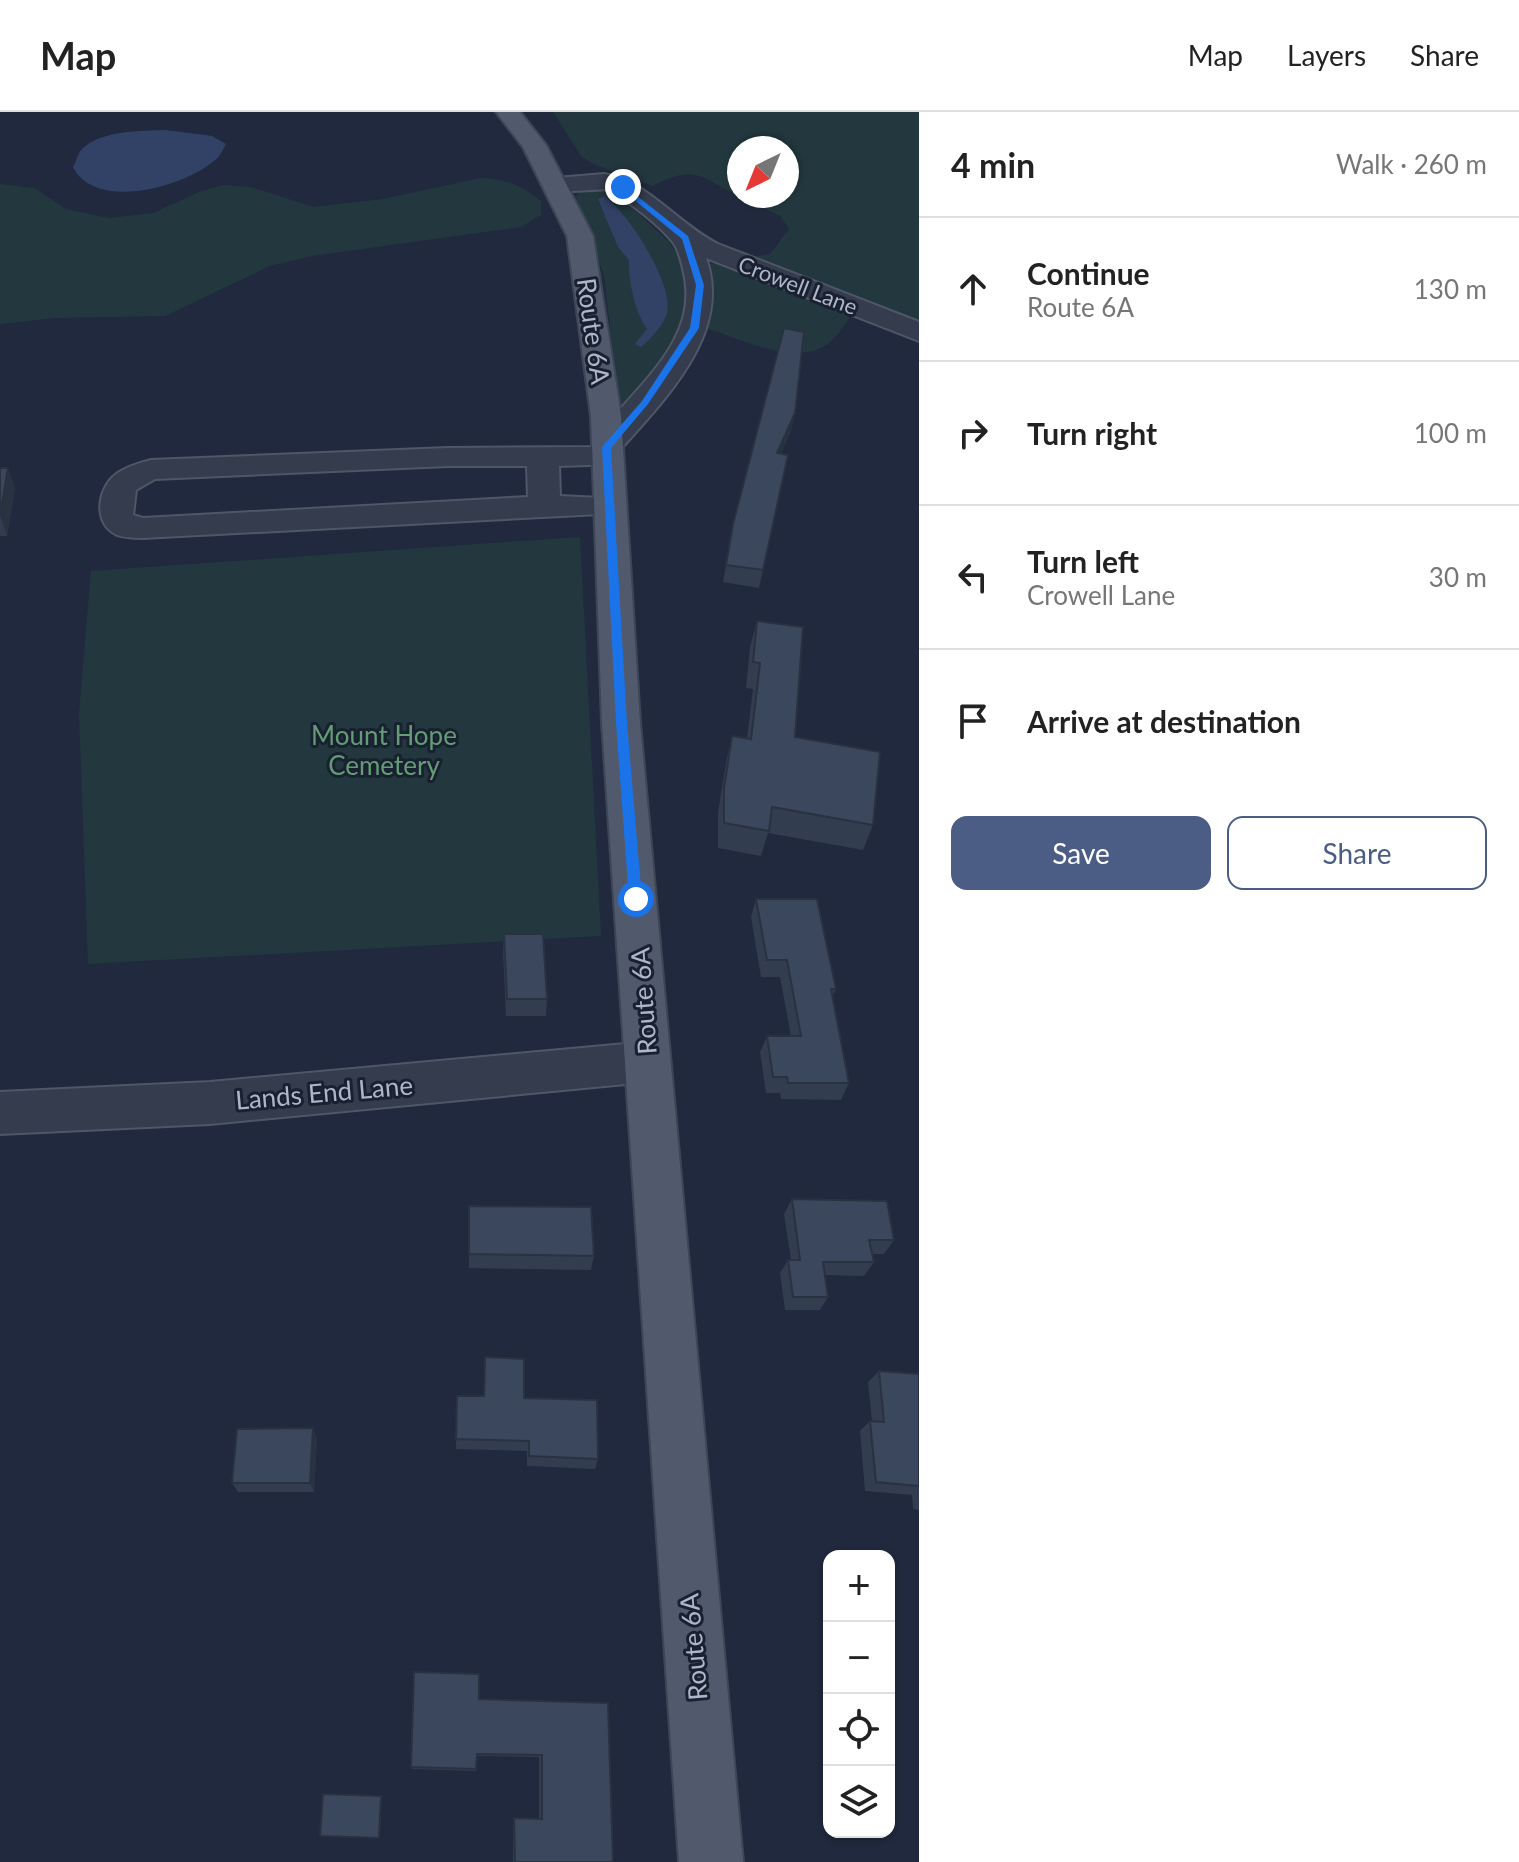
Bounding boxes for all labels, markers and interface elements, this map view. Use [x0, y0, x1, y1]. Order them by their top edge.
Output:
text: Map [40, 32, 116, 78]
text: Map [1188, 38, 1243, 72]
text: Layers [1287, 38, 1366, 72]
text: Share [1410, 38, 1479, 72]
north arrow [727, 136, 799, 208]
text: 4 min [951, 144, 1035, 185]
text: Walk · 260 m [1336, 148, 1487, 180]
route end [605, 169, 641, 205]
street label: Crowell Lane [735, 250, 861, 320]
text: Continue [1027, 255, 1150, 291]
icon: ahead [951, 267, 995, 311]
text: 130 m [1414, 273, 1487, 305]
street label: Route 6A [571, 276, 617, 387]
text: Route 6A [1027, 291, 1134, 323]
icon: right [951, 411, 995, 455]
text: Turn right [1027, 415, 1157, 451]
text: 100 m [1414, 417, 1487, 449]
text: Turn left [1027, 543, 1139, 579]
icon: left [951, 555, 995, 599]
text: 30 m [1429, 561, 1487, 593]
text: Crowell Lane [1027, 579, 1175, 611]
icon: arrive [951, 699, 995, 743]
text: Arrive at destination [1027, 703, 1301, 739]
park label: Mount Hope Cemetery [311, 719, 457, 781]
button: Save [951, 816, 1211, 890]
button: Share [1227, 816, 1487, 890]
route start [618, 881, 654, 917]
street label: Route 6A [623, 946, 663, 1055]
street label: Lands End Lane [234, 1068, 414, 1116]
map controls [823, 1550, 895, 1838]
button: + [823, 1550, 895, 1622]
street label: Route 6A [672, 1592, 714, 1702]
button: − [823, 1622, 895, 1694]
button: locate [823, 1694, 895, 1766]
button: layers [823, 1766, 895, 1838]

